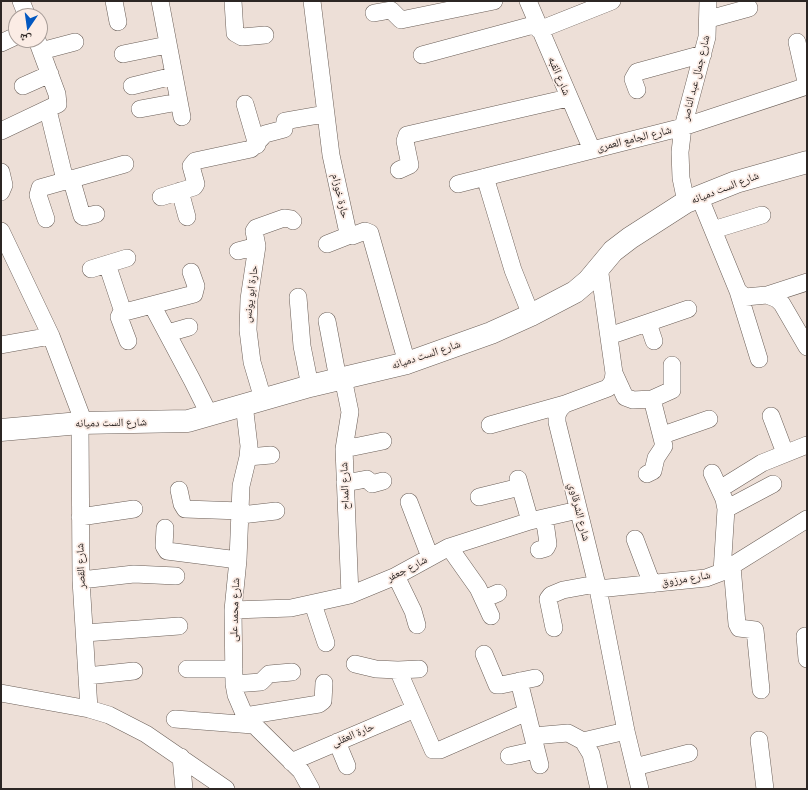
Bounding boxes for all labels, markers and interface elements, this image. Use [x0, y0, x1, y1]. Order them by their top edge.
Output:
north arrow [8, 8, 48, 48]
text: ش [18, 31, 33, 47]
street label: شارع جمال عبد الناصر [679, 34, 713, 122]
street label: شارع القبه [545, 55, 573, 97]
street label: شارع الجامع العمرى [595, 123, 673, 155]
street label: شارع الست دميانه [689, 169, 761, 207]
street label: حارة خوزام [328, 172, 352, 220]
street label: حارة ابو يونس [241, 265, 261, 323]
street label: شارع الست دميانه [390, 338, 462, 372]
street label: شارع الست دميانه [75, 416, 147, 430]
street label: شارع المداح [338, 462, 352, 510]
street label: شارع الشرقاوي [565, 482, 593, 542]
street label: شارع القصر [74, 543, 88, 589]
street label: شارع جعفر [385, 553, 429, 585]
street label: شارع مرزوق [661, 569, 711, 589]
street label: شارع محمد على [227, 578, 243, 642]
street label: حارة العقلى [330, 720, 376, 750]

